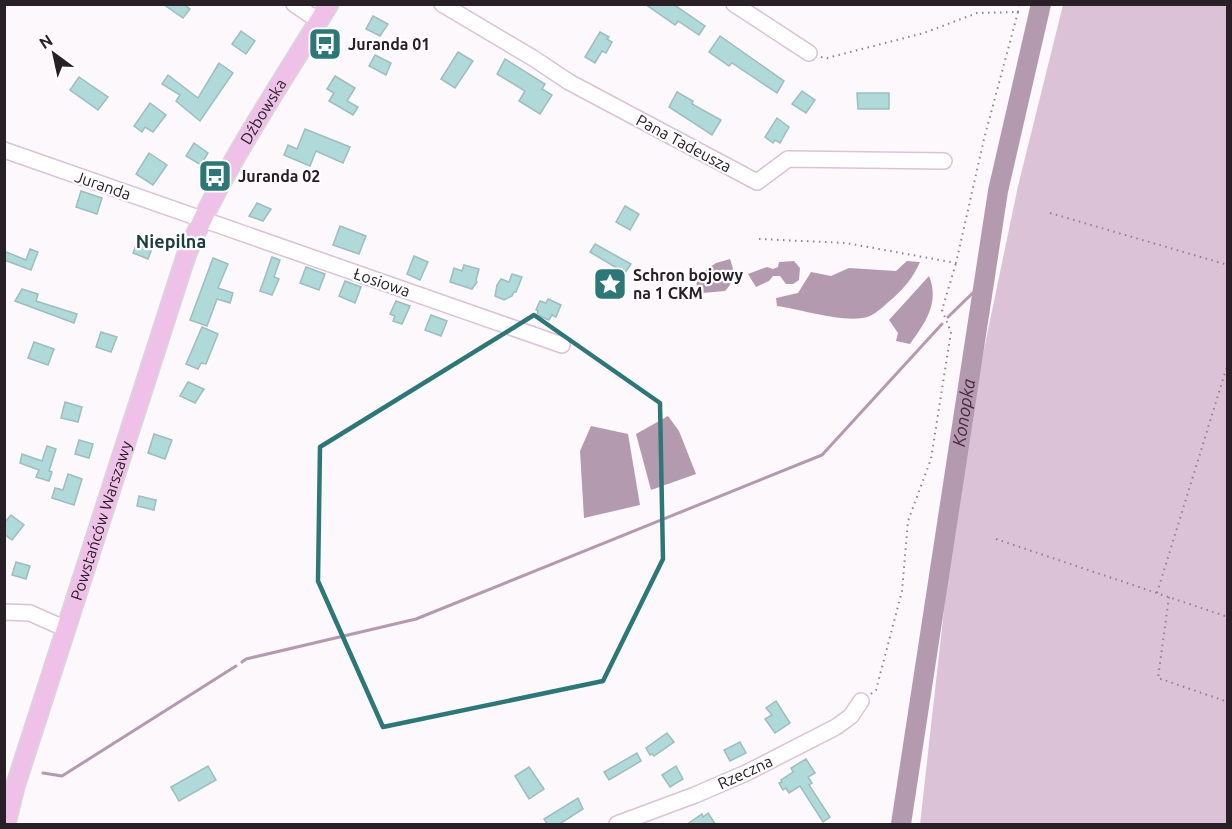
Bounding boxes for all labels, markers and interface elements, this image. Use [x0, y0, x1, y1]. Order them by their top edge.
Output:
north arrow [24, 24, 84, 84]
bus stop icon: Juranda 01 [307, 26, 343, 62]
text: N [36, 31, 56, 52]
place label: Juranda 01 [348, 35, 430, 53]
street label: Dźbowska [236, 75, 290, 147]
street label: Pana Tadeusza [633, 110, 735, 176]
bus stop icon: Juranda 02 [197, 158, 233, 194]
street label: Juranda [73, 167, 133, 203]
place label: Juranda 02 [238, 167, 320, 185]
district label: Niepilna [136, 231, 206, 251]
street label: Łosiowa [351, 264, 413, 300]
place icon: Schron bojowy na 1 CKM [592, 266, 628, 302]
place label: Schron bojowy na 1 CKM [633, 266, 744, 302]
water label: Konopka [948, 377, 978, 448]
street label: Powstańców Warszawy [67, 438, 135, 602]
street label: Rzeczna [715, 752, 775, 792]

